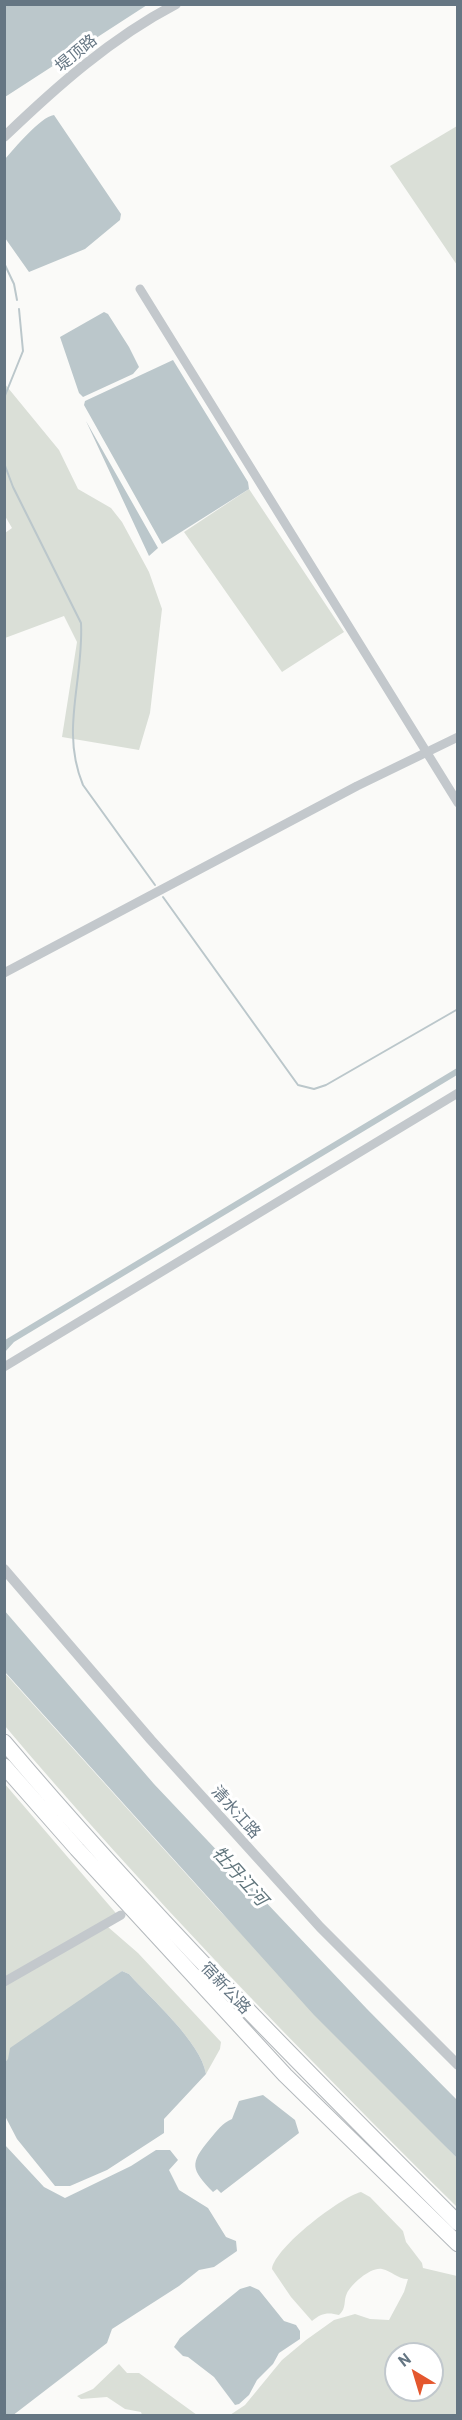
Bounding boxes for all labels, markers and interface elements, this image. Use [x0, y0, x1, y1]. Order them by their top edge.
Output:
street label: 堤顶路 [51, 30, 101, 76]
street label: 清水江路 [207, 1782, 265, 1842]
water label: 牡丹江河 [208, 1842, 272, 1910]
street label: 宿新公路 [197, 1958, 255, 2018]
north arrow [384, 2342, 444, 2402]
text: N [394, 2348, 414, 2370]

